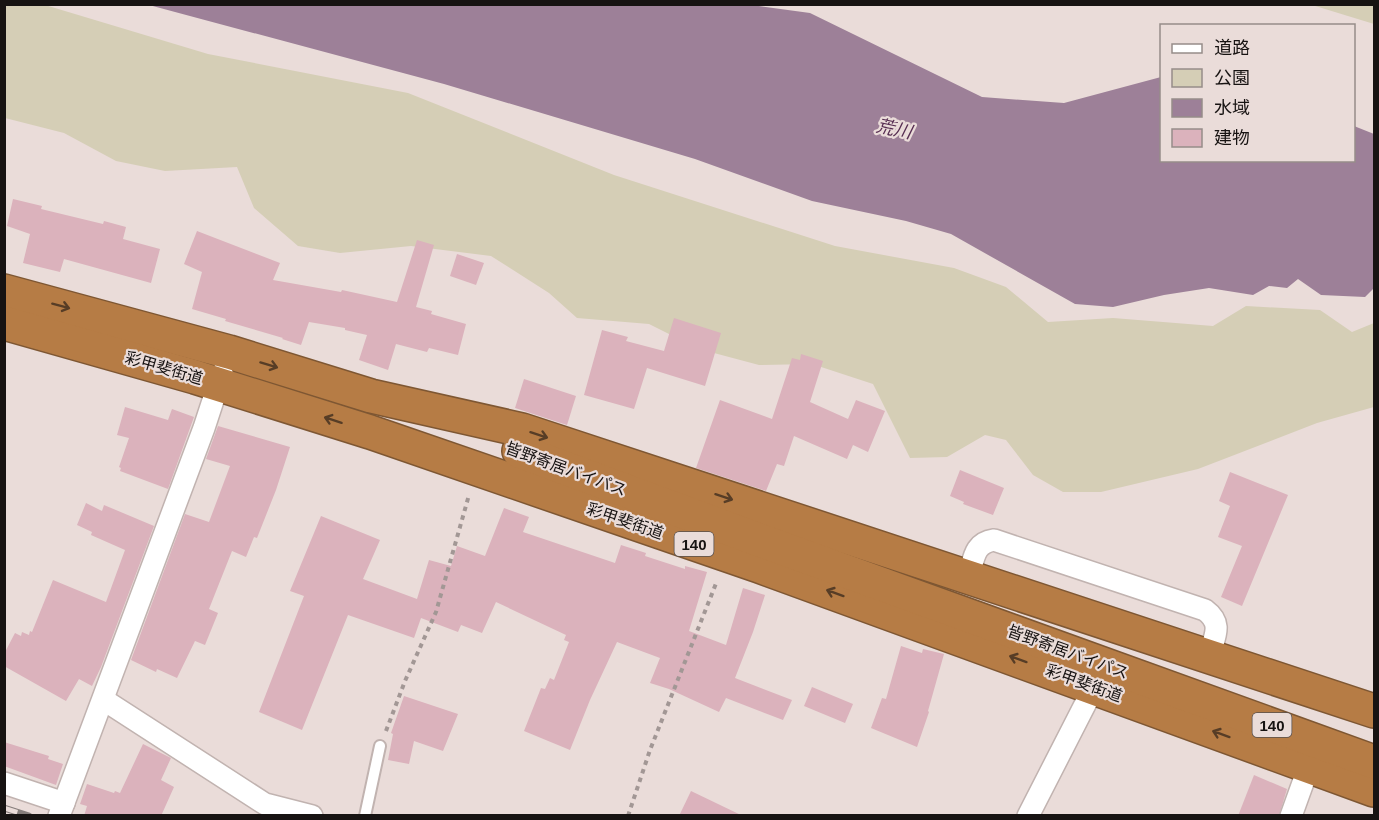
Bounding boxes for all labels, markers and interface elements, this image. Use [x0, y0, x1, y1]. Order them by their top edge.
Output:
legend [1160, 24, 1355, 162]
text: 道路 [1214, 38, 1250, 58]
text: 公園 [1214, 68, 1250, 88]
text: 水域 [1214, 98, 1250, 118]
water label: 荒川 [874, 115, 916, 143]
text: 建物 [1214, 128, 1250, 148]
one-way arrow [51, 301, 70, 312]
street label: 彩甲斐街道 [123, 349, 205, 387]
one-way arrow [259, 360, 278, 371]
one-way arrow [324, 414, 343, 425]
one-way arrow [529, 431, 548, 442]
street label: 皆野寄居バイパス [503, 439, 629, 499]
one-way arrow [714, 492, 733, 503]
street label: 彩甲斐街道 [584, 500, 666, 542]
road number: 140 [674, 532, 714, 556]
one-way arrow [826, 587, 845, 598]
street label: 皆野寄居バイパス [1005, 622, 1131, 682]
one-way arrow [1009, 653, 1028, 664]
street label: 彩甲斐街道 [1043, 661, 1125, 705]
road number: 140 [1252, 713, 1292, 737]
one-way arrow [1212, 727, 1231, 738]

